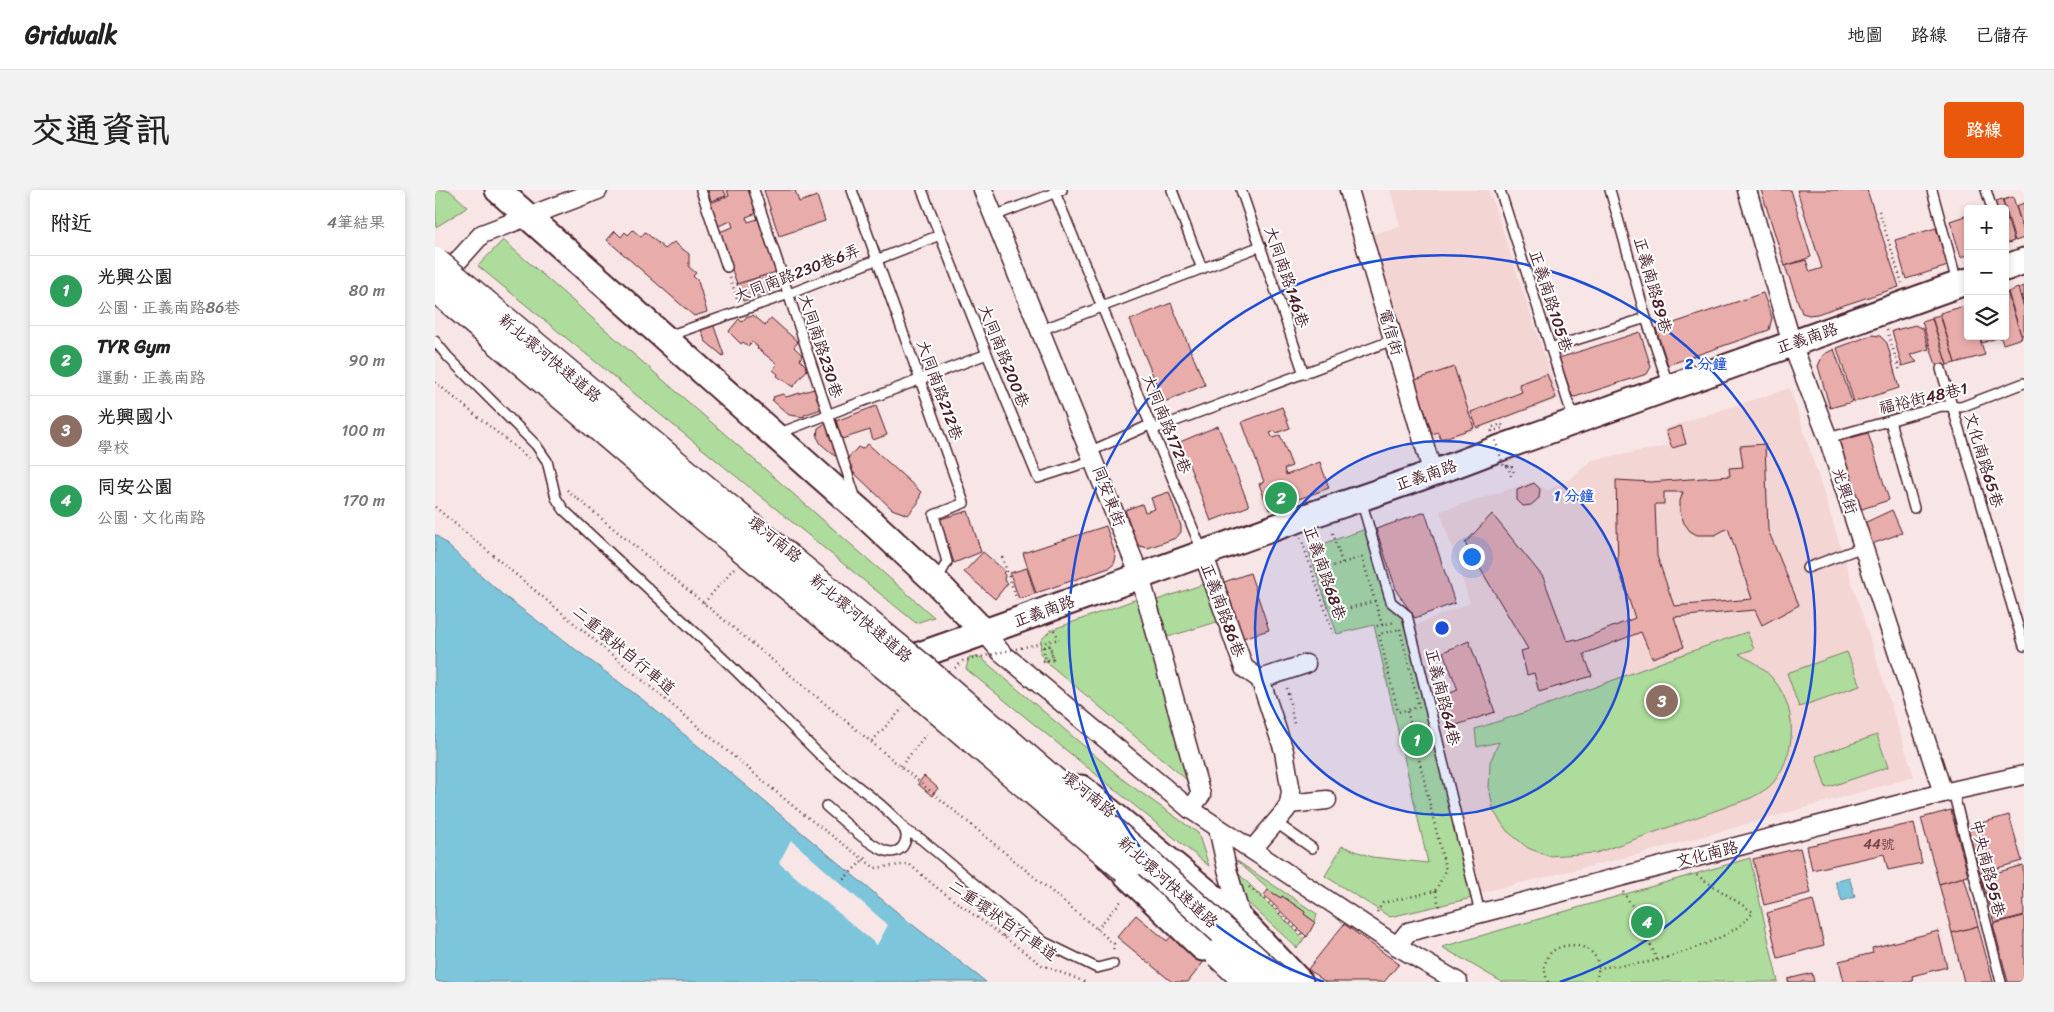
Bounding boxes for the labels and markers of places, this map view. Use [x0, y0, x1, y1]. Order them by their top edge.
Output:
pin: 2 [1265, 479, 1297, 517]
centre of rings [1433, 619, 1451, 637]
pin: 3 [1646, 682, 1678, 720]
pin: 1 [1401, 721, 1433, 759]
pin: 4 [1631, 903, 1663, 941]

